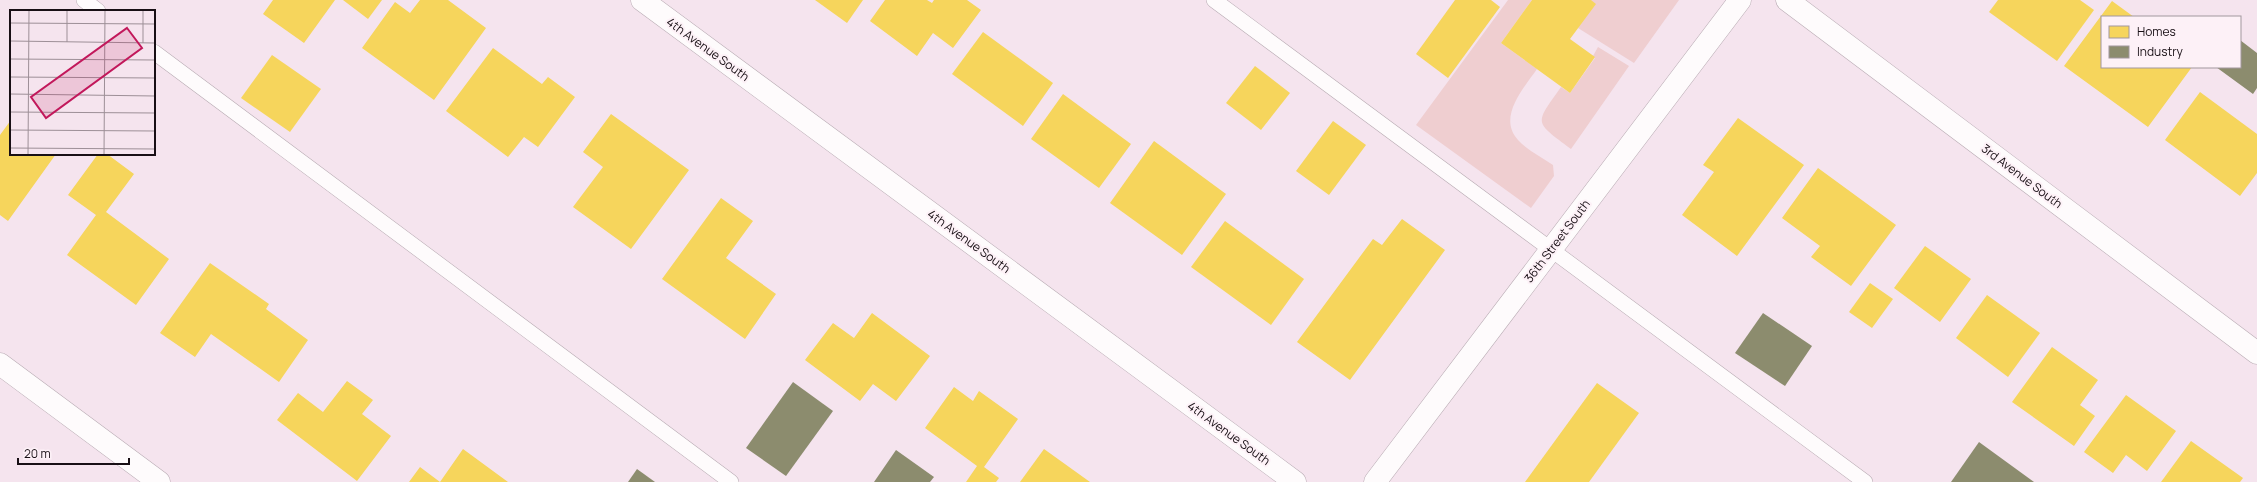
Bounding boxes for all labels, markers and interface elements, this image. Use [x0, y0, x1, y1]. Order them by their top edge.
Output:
inset map [10, 10, 155, 155]
street label: 4th Avenue South [663, 13, 753, 85]
legend [2101, 16, 2241, 68]
text: Homes [2137, 23, 2176, 40]
text: Industry [2137, 43, 2183, 60]
street label: 3rd Avenue South [1978, 140, 2066, 212]
street label: 36th Street South [1520, 196, 1594, 286]
street label: 4th Avenue South [924, 205, 1014, 277]
street label: 4th Avenue South [1184, 397, 1274, 469]
scale bar [18, 440, 129, 466]
text: 20 m [24, 445, 51, 462]

